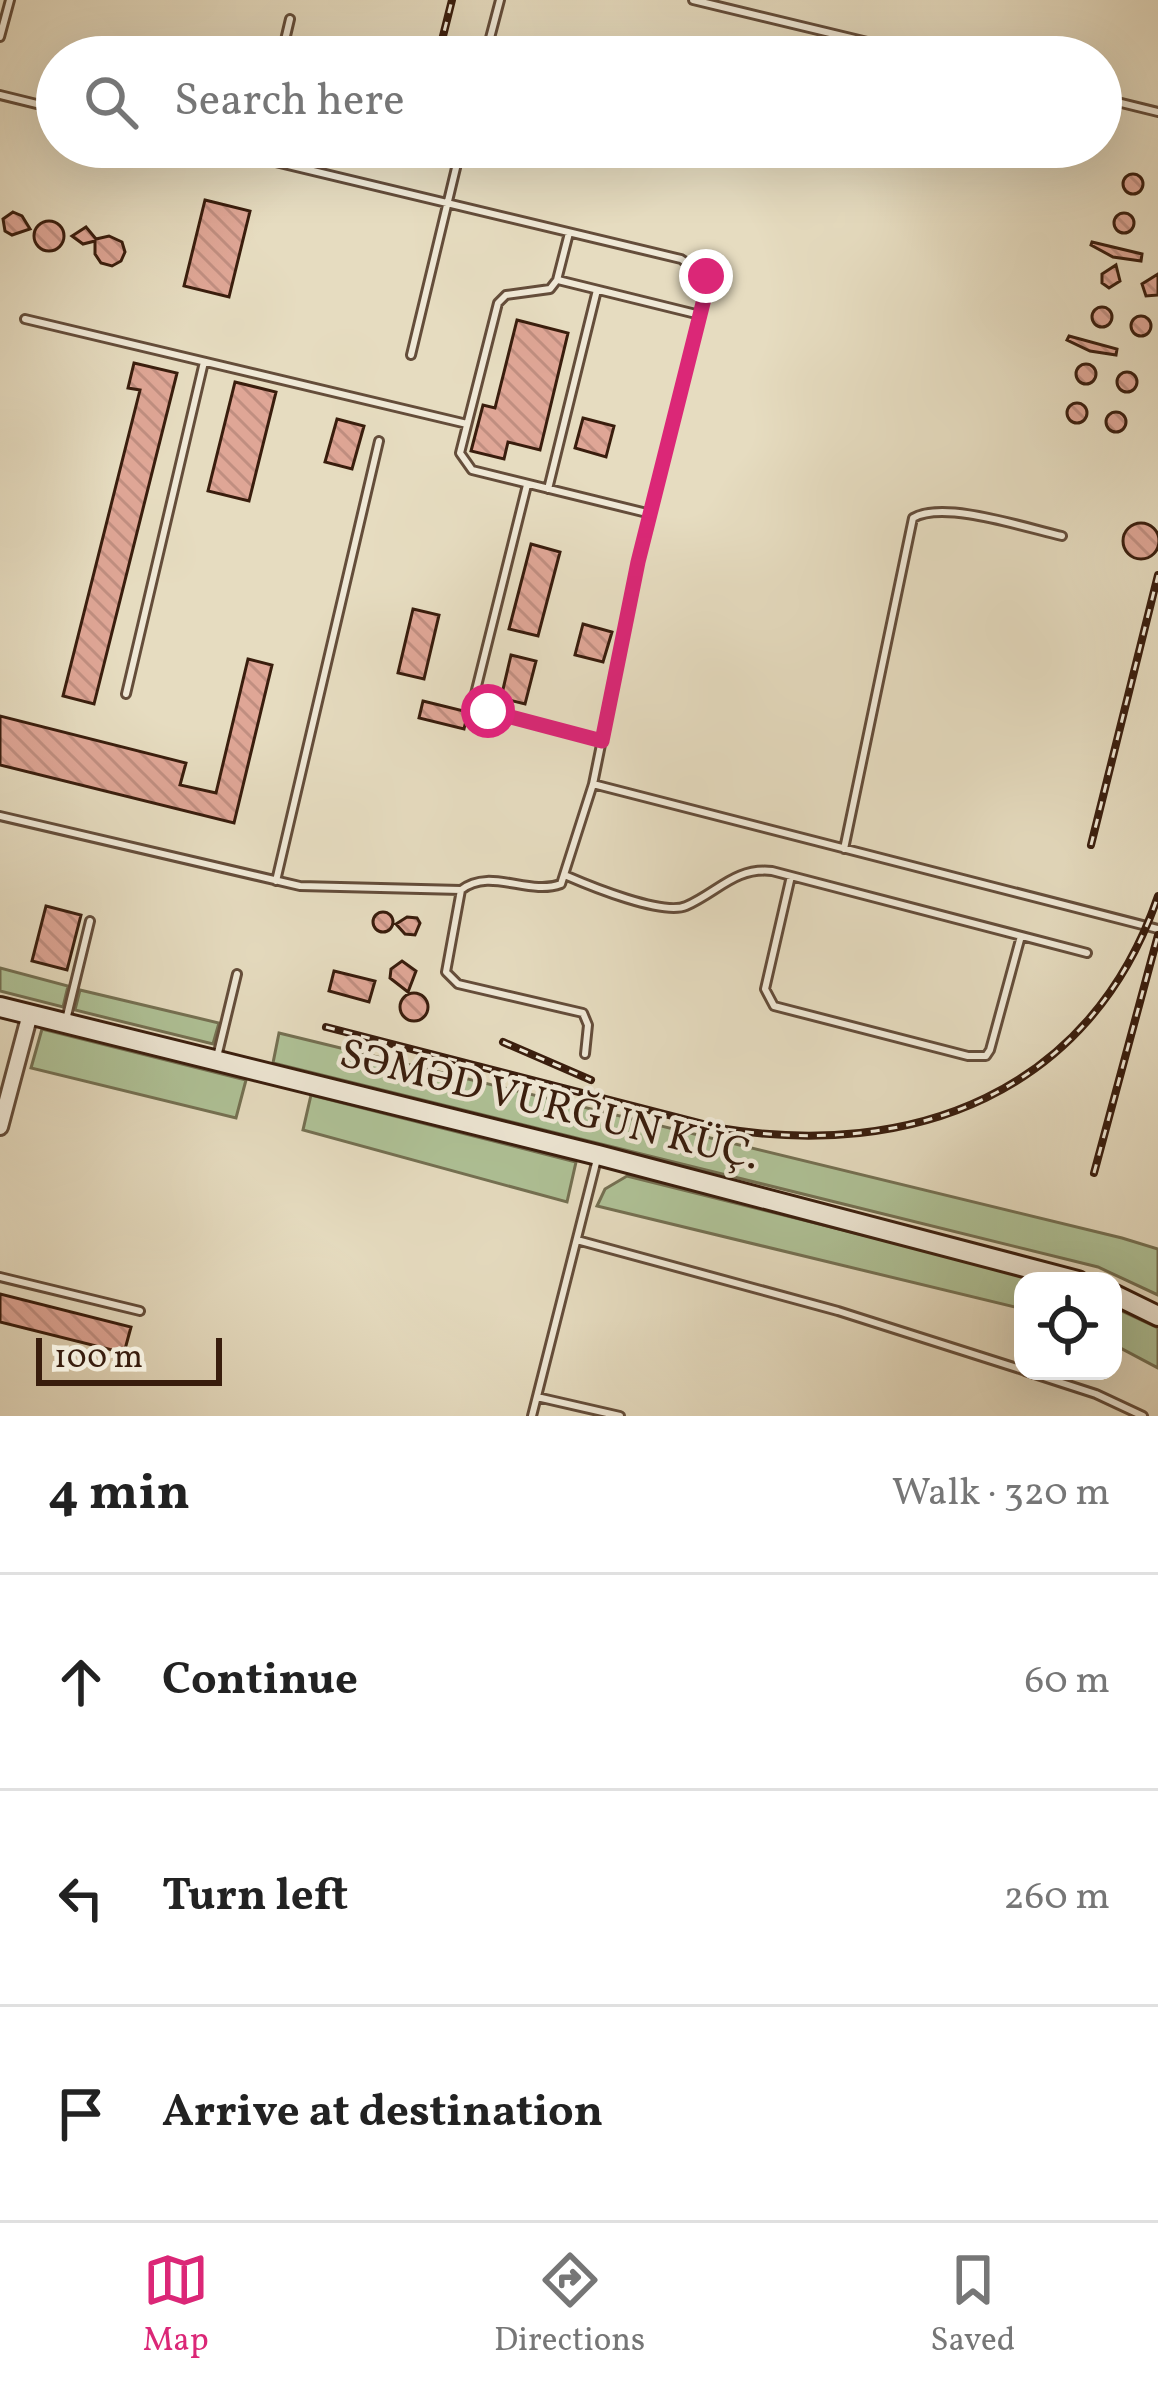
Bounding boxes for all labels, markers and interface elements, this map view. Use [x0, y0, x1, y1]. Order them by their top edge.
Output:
search box [36, 36, 1122, 168]
icon: search [78, 69, 144, 135]
text: Search here [174, 71, 405, 134]
route end [679, 249, 733, 303]
route start [461, 684, 515, 738]
street label: SƏMƏD VURĞUN KÜÇ. [333, 1026, 765, 1188]
map controls [1014, 1272, 1122, 1380]
button: locate [1014, 1272, 1122, 1380]
scale bar [36, 1332, 222, 1385]
text: 100 m [54, 1336, 143, 1382]
text: 4 min [48, 1459, 190, 1530]
text: Walk · 320 m [892, 1467, 1110, 1521]
icon: ahead [48, 1649, 114, 1715]
text: Continue [162, 1650, 358, 1713]
text: 60 m [1025, 1655, 1110, 1709]
icon: left [48, 1865, 114, 1931]
text: Turn left [162, 1866, 348, 1929]
text: 260 m [1004, 1871, 1110, 1925]
icon: arrive [48, 2081, 114, 2147]
text: Arrive at destination [162, 2082, 603, 2145]
tab: Map [143, 2247, 209, 2365]
tab: Directions [494, 2247, 645, 2365]
tab: Saved [930, 2247, 1015, 2365]

